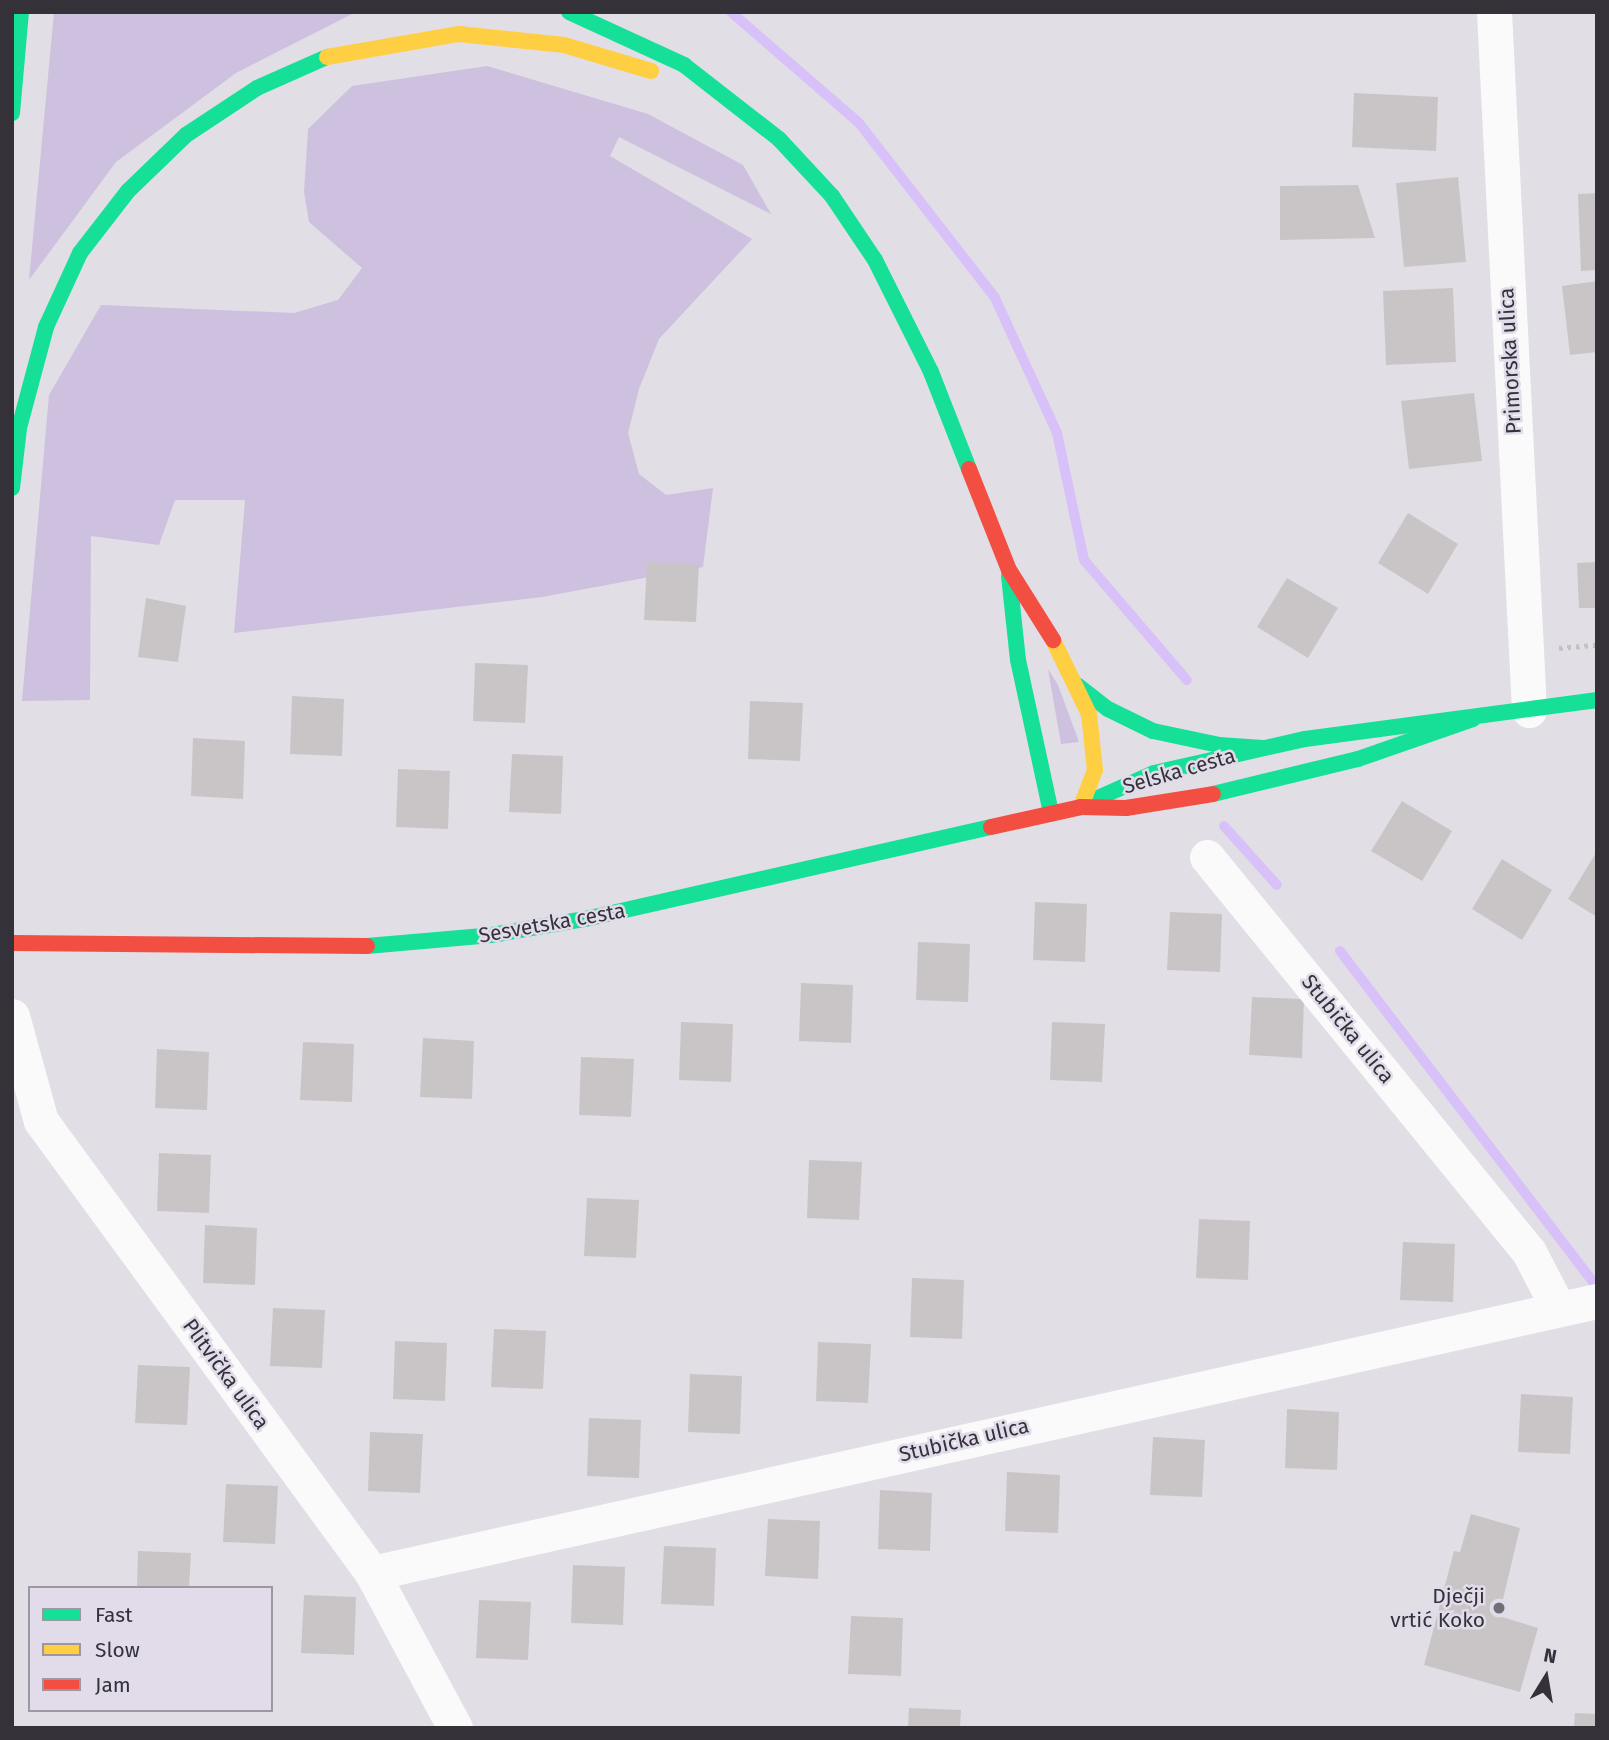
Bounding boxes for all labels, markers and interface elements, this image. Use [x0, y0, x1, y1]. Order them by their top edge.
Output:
street label: Primorska ulica [1494, 287, 1526, 435]
street label: Selska cesta [1120, 743, 1238, 799]
street label: Sesvetska cesta [477, 898, 627, 948]
street label: Stubička ulica [1296, 970, 1400, 1088]
street label: Plitvička ulica [177, 1314, 275, 1434]
street label: Stubička ulica [897, 1413, 1031, 1467]
place label: Dječji vrtić Koko [1390, 1583, 1485, 1633]
legend [28, 1586, 273, 1712]
marker: Dječji vrtić Koko [1491, 1600, 1507, 1616]
text: Fast [95, 1602, 133, 1628]
text: Slow [95, 1637, 140, 1663]
north arrow [1511, 1642, 1581, 1712]
text: N [1542, 1643, 1558, 1668]
text: Jam [95, 1672, 131, 1698]

